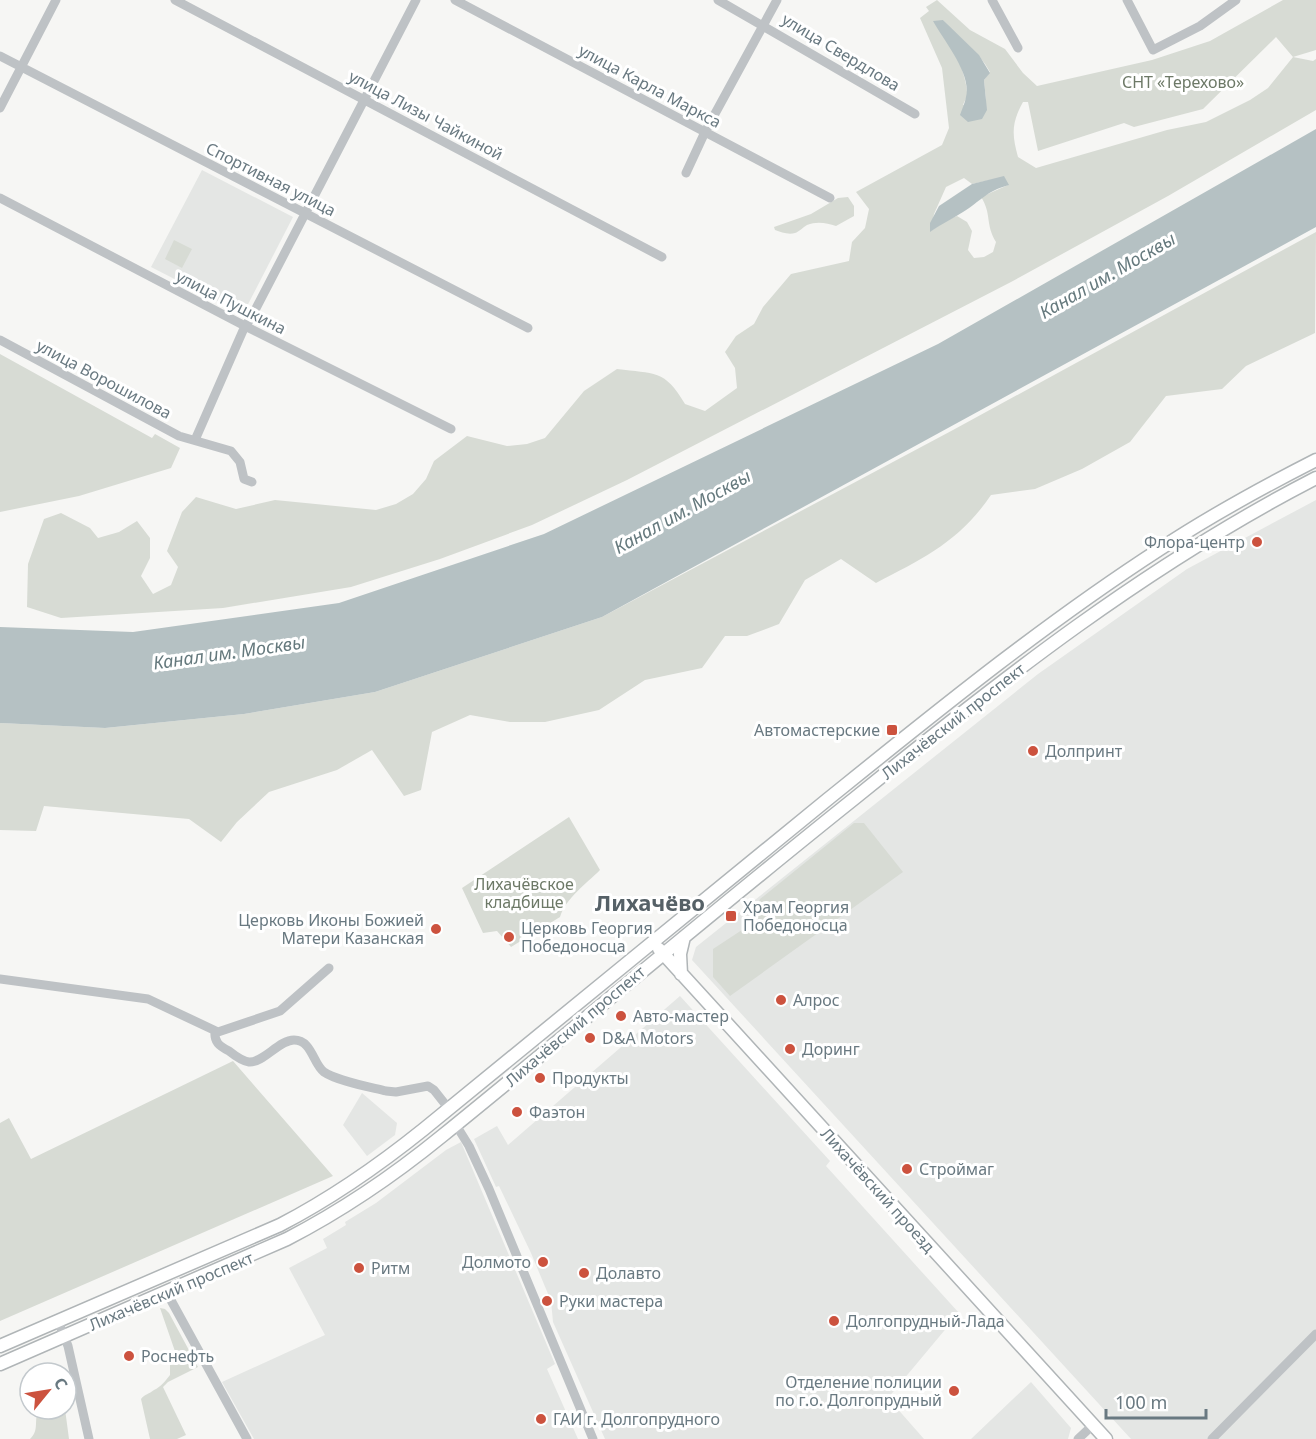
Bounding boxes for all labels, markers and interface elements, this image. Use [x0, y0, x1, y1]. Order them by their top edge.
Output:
street label: улица Свердлова [778, 8, 904, 96]
street label: улица Карла Маркса [575, 39, 725, 133]
street label: улица Лизы Чайкиной [345, 65, 507, 165]
park label: СНТ «Терехово» [1122, 71, 1244, 93]
street label: Спортивная улица [202, 137, 340, 221]
water label: Канал им. Москвы [1035, 226, 1179, 324]
street label: улица Пушкина [172, 265, 290, 339]
street label: улица Ворошилова [33, 334, 175, 424]
water label: Канал им. Москвы [609, 463, 755, 559]
place label: Флора-центр [1144, 531, 1245, 553]
marker: Флора-центр [1250, 535, 1264, 549]
water label: Канал им. Москвы [152, 629, 306, 675]
street label: Лихачёвский проспект [877, 658, 1030, 784]
place label: Автомастерские [754, 719, 880, 741]
marker: Автомастерские [885, 723, 899, 737]
place label: Долпринт [1045, 740, 1123, 762]
marker: Долпринт [1026, 744, 1040, 758]
park label: Лихачёвское кладбище [474, 873, 574, 913]
district label: Лихачёво [595, 887, 705, 917]
place label: Храм Георгия Победоносца [743, 896, 849, 936]
place label: Церковь Иконы Божией Матери Казанская [238, 909, 424, 949]
marker: Храм Георгия Победоносца [724, 909, 738, 923]
place label: Церковь Георгия Победоносца [521, 917, 653, 957]
marker: Церковь Иконы Божией Матери Казанская [429, 922, 443, 936]
marker: Церковь Георгия Победоносца [502, 930, 516, 944]
street label: Лихачёвский проспект [500, 960, 650, 1091]
place label: Алрос [793, 989, 840, 1011]
marker: Алрос [774, 993, 788, 1007]
place label: Авто-мастер [633, 1005, 729, 1027]
marker: Авто-мастер [614, 1009, 628, 1023]
place label: D&A Motors [602, 1027, 694, 1049]
marker: D&A Motors [583, 1031, 597, 1045]
place label: Доринг [802, 1038, 860, 1060]
marker: Доринг [783, 1042, 797, 1056]
place label: Продукты [552, 1067, 629, 1089]
marker: Продукты [533, 1071, 547, 1085]
place label: Фаэтон [529, 1101, 585, 1123]
marker: Фаэтон [510, 1105, 524, 1119]
street label: Лихачёвский проезд [816, 1123, 940, 1257]
place label: Строймаг [919, 1158, 994, 1180]
marker: Строймаг [900, 1162, 914, 1176]
street label: Лихачёвский проспект [85, 1246, 257, 1336]
place label: Долмото [462, 1251, 531, 1273]
marker: Долмото [536, 1255, 550, 1269]
place label: Ритм [371, 1257, 410, 1279]
marker: Ритм [352, 1261, 366, 1275]
place label: Долавто [596, 1262, 661, 1284]
marker: Долавто [577, 1266, 591, 1280]
place label: Руки мастера [559, 1290, 663, 1312]
marker: Руки мастера [540, 1294, 554, 1308]
place label: Долгопрудный-Лада [846, 1310, 1005, 1332]
marker: Долгопрудный-Лада [827, 1314, 841, 1328]
place label: Роснефть [141, 1345, 214, 1367]
marker: Роснефть [122, 1349, 136, 1363]
north arrow [18, 1361, 78, 1421]
place label: Отделение полиции по г.о. Долгопрудный [775, 1371, 942, 1411]
text: С [49, 1374, 73, 1393]
scale bar [1106, 1382, 1206, 1420]
marker: Отделение полиции по г.о. Долгопрудный [947, 1384, 961, 1398]
text: 100 m [1115, 1390, 1167, 1414]
place label: ГАИ г. Долгопрудного [553, 1408, 720, 1430]
marker: ГАИ г. Долгопрудного [534, 1412, 548, 1426]

